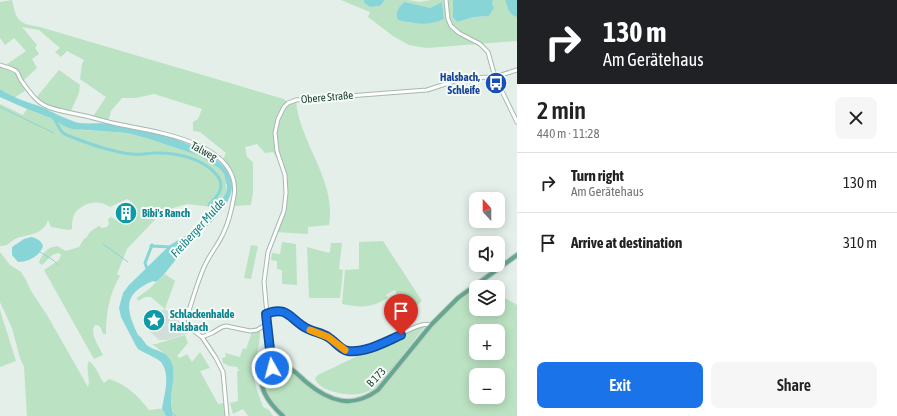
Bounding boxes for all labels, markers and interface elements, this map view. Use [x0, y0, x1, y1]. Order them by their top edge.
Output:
icon: right [537, 16, 589, 68]
text: 130 m [603, 16, 666, 48]
text: Am Gerätehaus [603, 49, 704, 70]
bus stop icon: Halsbach, Schleife [483, 70, 509, 96]
place label: Halsbach, Schleife [440, 71, 480, 96]
street label: Obere Straße [300, 89, 354, 105]
text: 2 min [537, 97, 586, 124]
button: close [835, 97, 877, 139]
text: 440 m · 11:28 [537, 126, 600, 141]
street label: Talweg [189, 139, 219, 163]
text: Turn right [571, 167, 624, 184]
icon: right [537, 172, 559, 194]
text: 130 m [843, 174, 877, 191]
text: Am Gerätehaus [571, 184, 644, 199]
north arrow [469, 192, 505, 228]
map controls [469, 192, 505, 404]
water label: Freiberger Mulde [168, 195, 228, 260]
building icon: Bibi's Ranch [113, 200, 139, 226]
place label: Bibi's Ranch [142, 207, 190, 219]
icon: arrive [537, 232, 559, 254]
text: Arrive at destination [571, 234, 682, 251]
text: 310 m [843, 234, 877, 251]
button: sound [469, 236, 505, 272]
button: layers [469, 280, 505, 316]
pin [384, 294, 418, 335]
icon: arrive [390, 300, 412, 322]
place icon: Schlackenhalde Halsbach [141, 307, 167, 333]
place label: Schlackenhalde Halsbach [170, 308, 235, 333]
button: + [469, 324, 505, 360]
position arrow [251, 347, 293, 389]
button: Exit [537, 362, 703, 408]
button: Share [711, 362, 877, 408]
street label: B 173 [364, 365, 388, 389]
button: − [469, 368, 505, 404]

